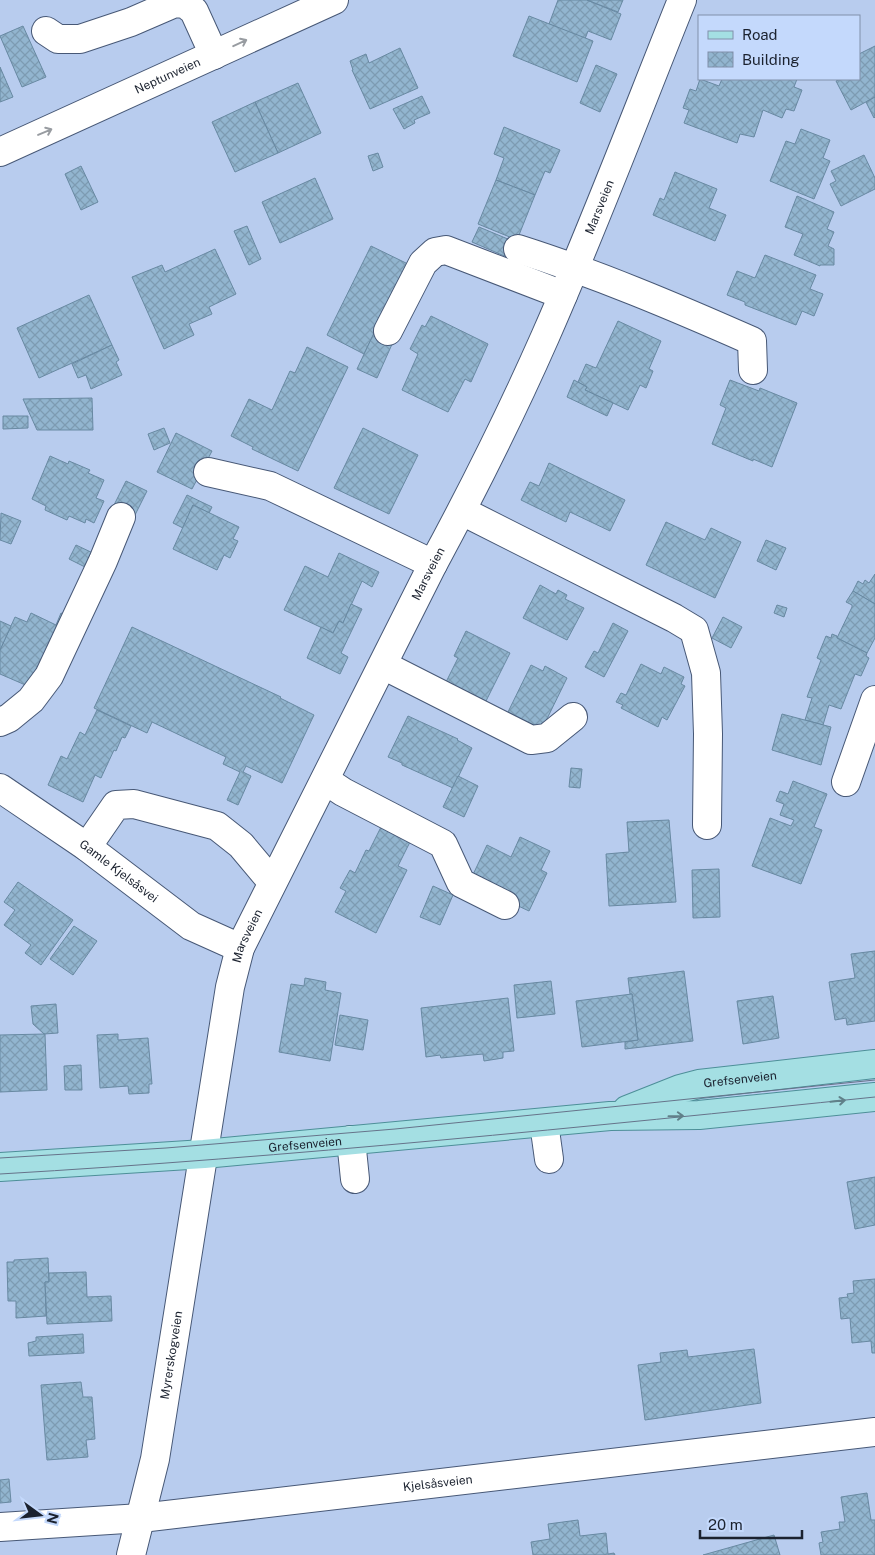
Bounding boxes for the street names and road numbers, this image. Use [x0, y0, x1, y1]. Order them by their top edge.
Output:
street label: Neptunveien [132, 55, 203, 97]
street label: Marsveien [582, 178, 617, 236]
street label: Marsveien [409, 545, 448, 603]
street label: Gamle Kjelsåsvei [77, 837, 161, 905]
street label: Marsveien [230, 907, 265, 964]
street label: Grefsenveien [703, 1068, 778, 1090]
street label: Grefsenveien [268, 1134, 343, 1155]
street label: Myrerskogveien [158, 1310, 185, 1401]
street label: Kjelsåsveien [402, 1472, 473, 1494]

